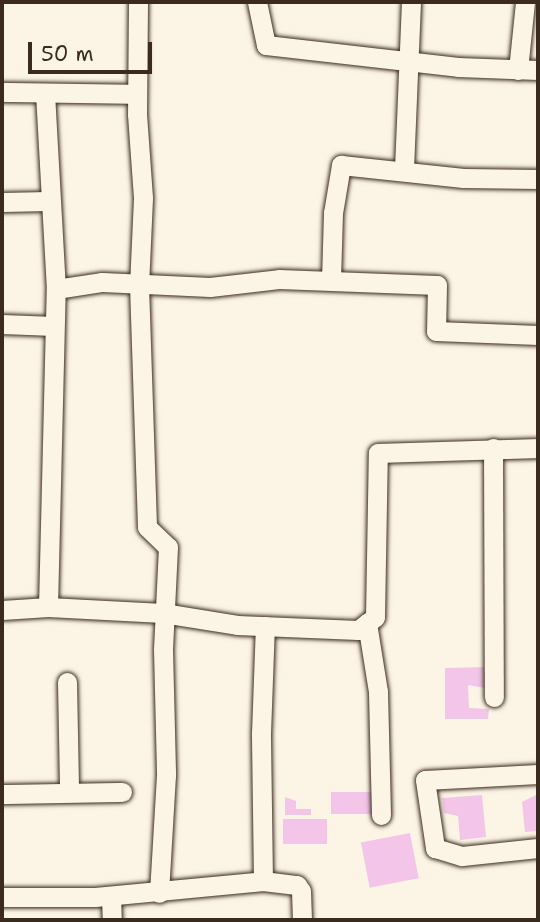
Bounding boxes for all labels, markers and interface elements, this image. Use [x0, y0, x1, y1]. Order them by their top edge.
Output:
scale bar [32, 28, 156, 72]
text: 50 m [41, 40, 94, 68]

